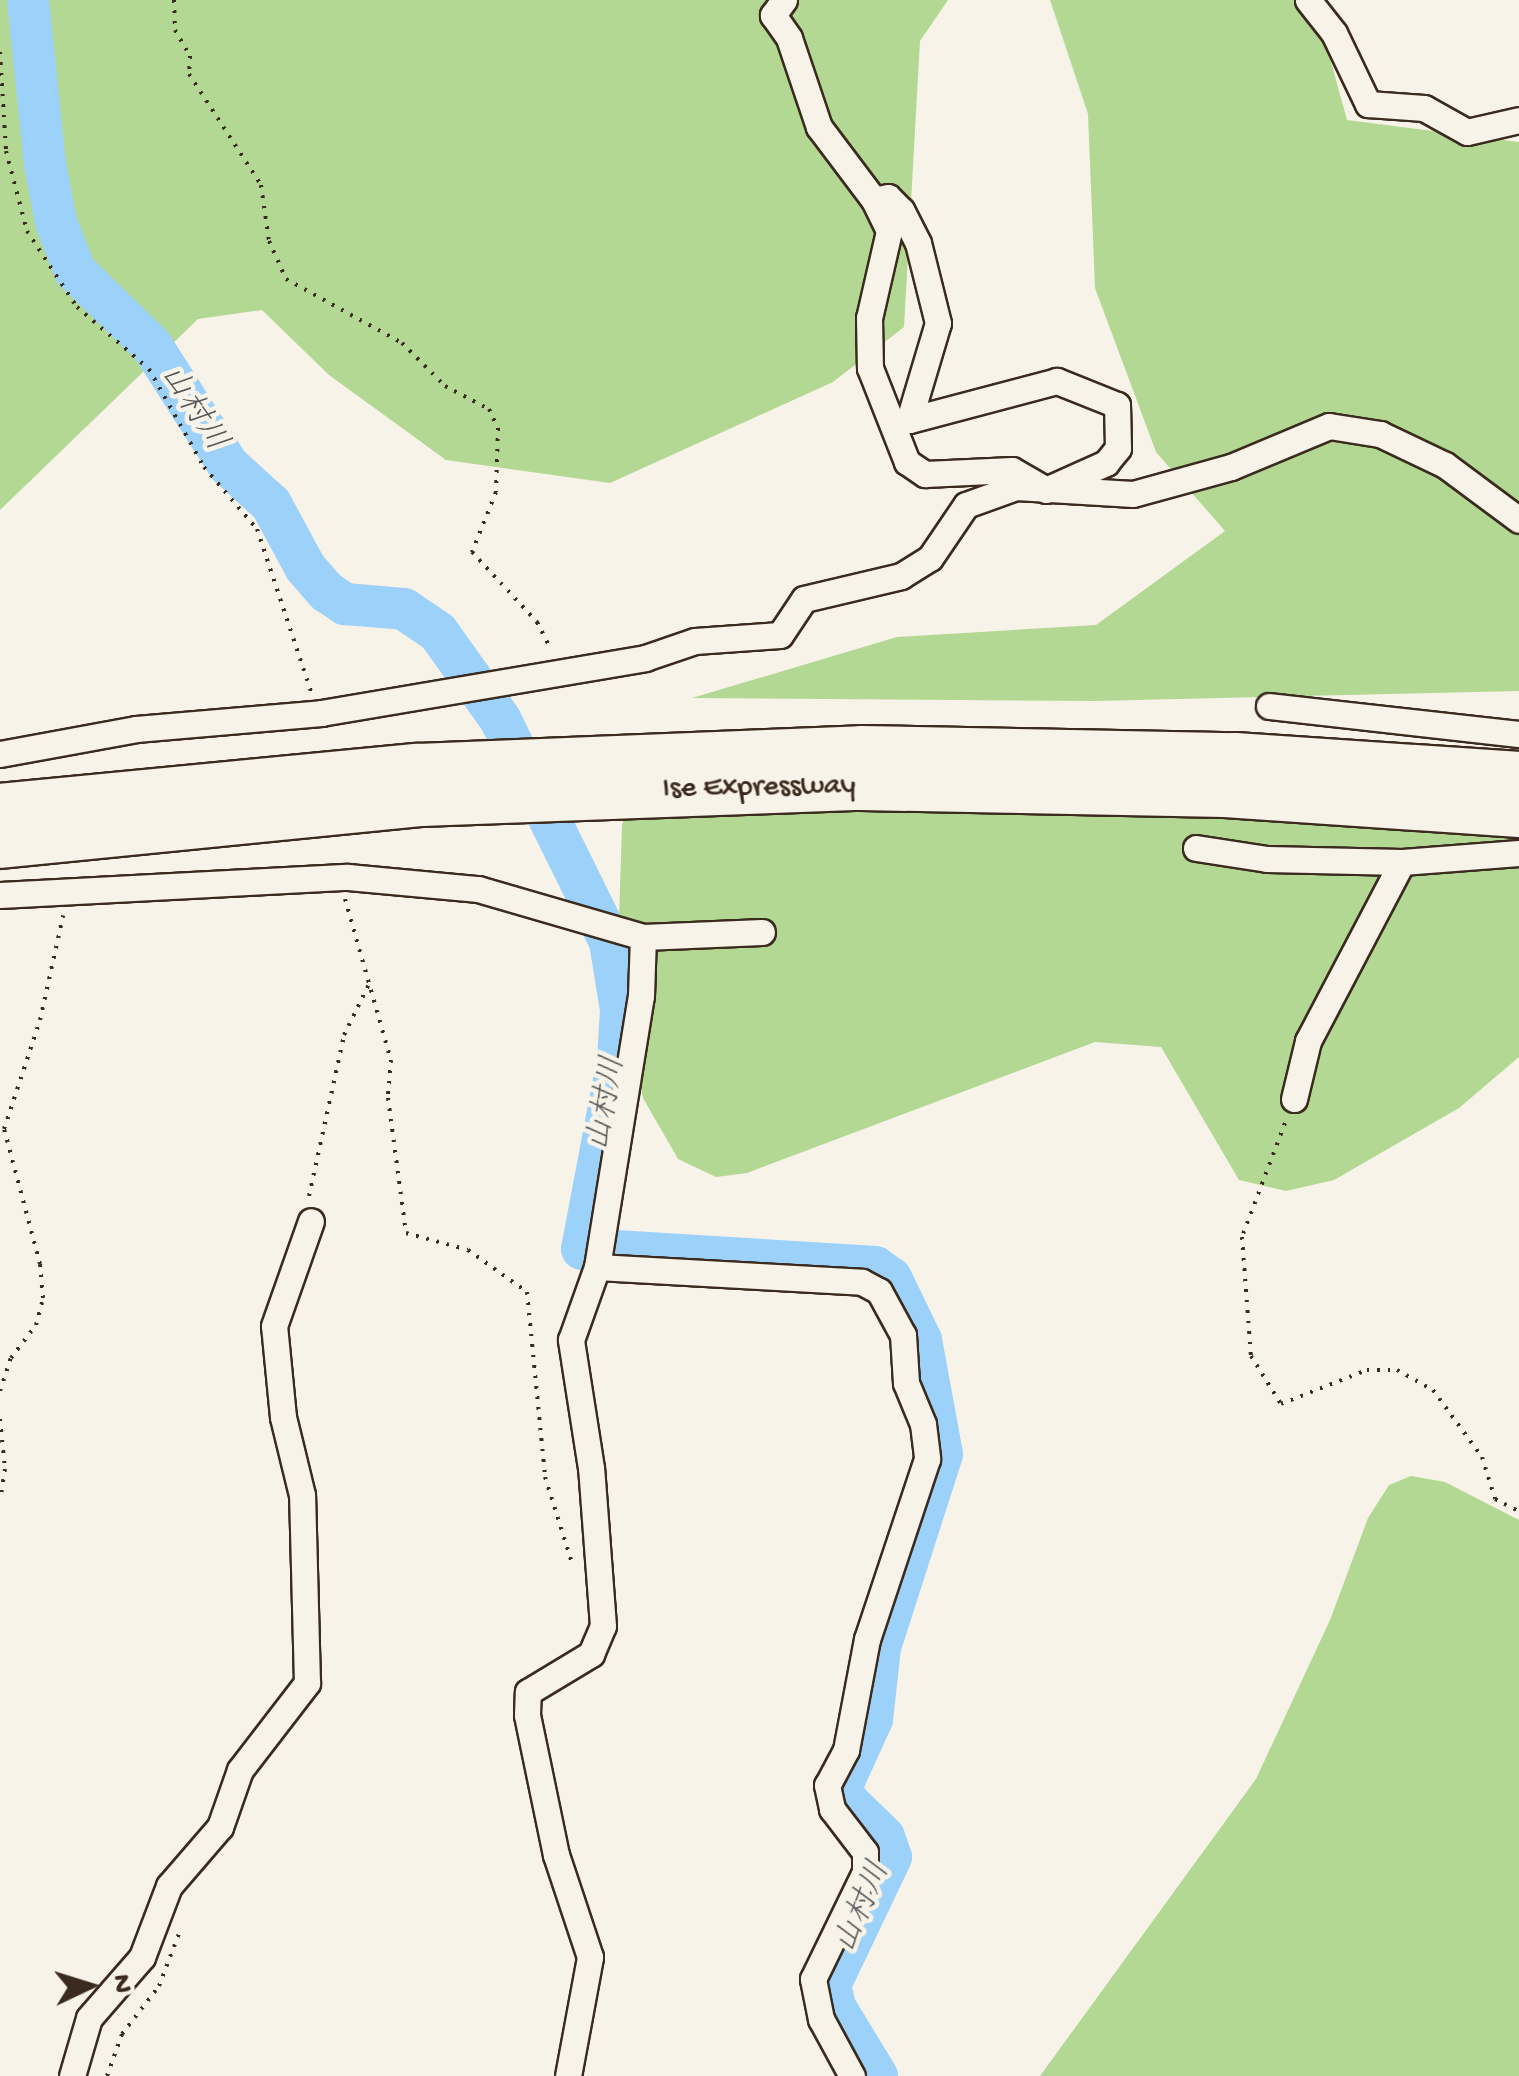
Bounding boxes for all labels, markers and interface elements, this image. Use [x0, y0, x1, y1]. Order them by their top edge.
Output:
water label: 山村川 [150, 358, 234, 460]
street label: Ise Expressway [662, 769, 856, 809]
water label: 山村川 [581, 1053, 635, 1155]
water label: 山村川 [828, 1856, 900, 1960]
north arrow [40, 1936, 140, 2036]
text: N [103, 1974, 138, 1994]

